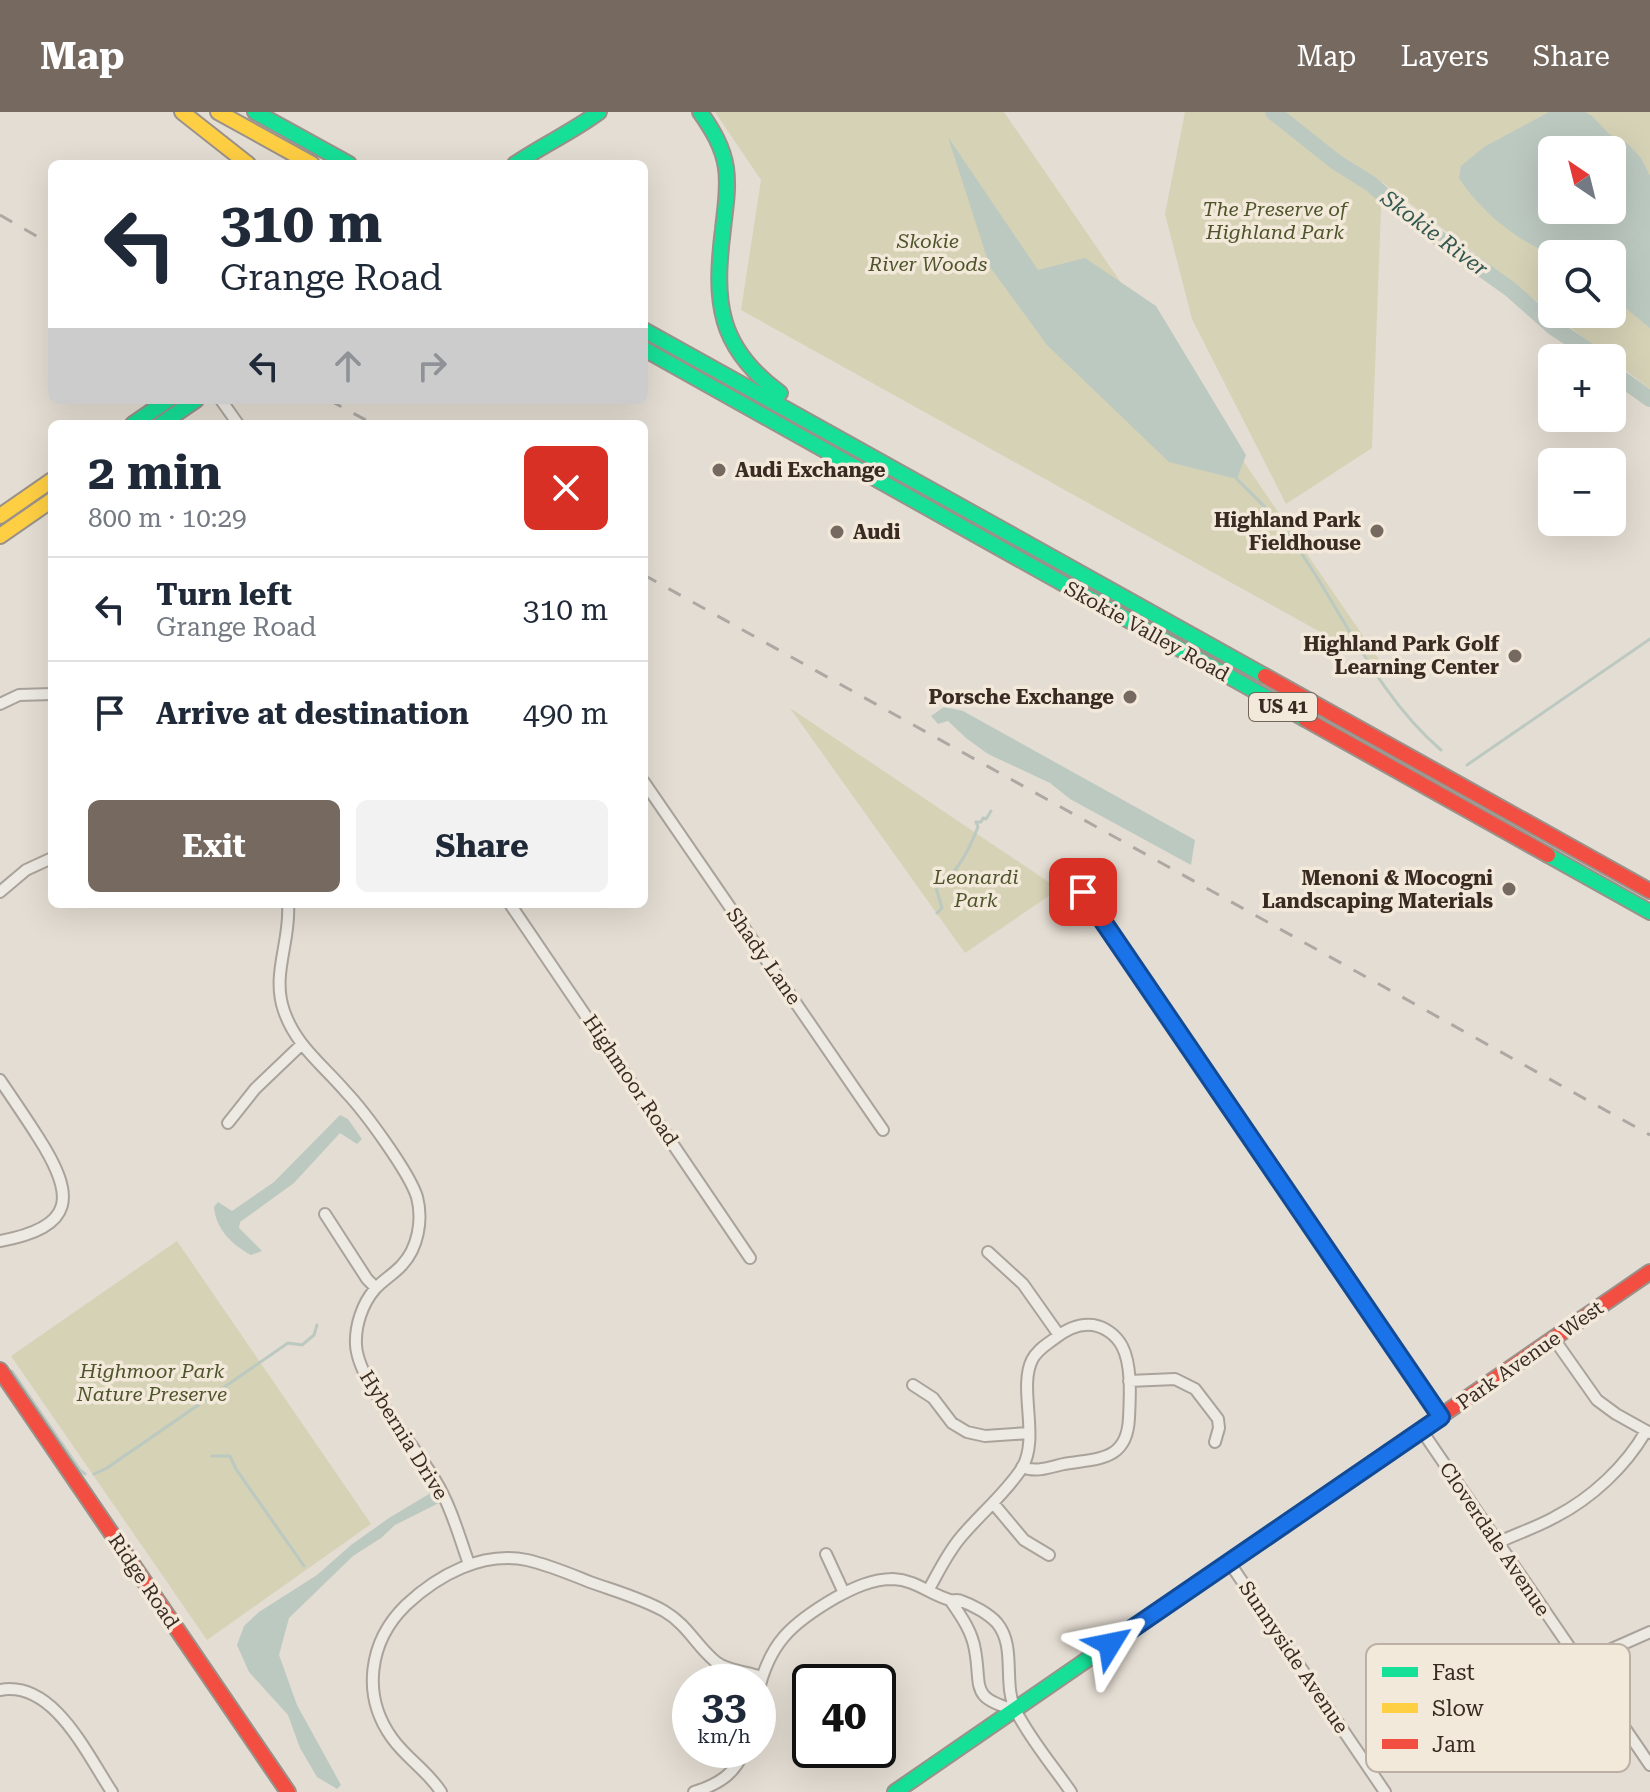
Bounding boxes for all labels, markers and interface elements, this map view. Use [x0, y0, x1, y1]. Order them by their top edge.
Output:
text: Map [40, 34, 125, 78]
text: Map [1297, 40, 1356, 73]
text: Layers [1400, 40, 1489, 73]
text: Share [1533, 40, 1610, 73]
north arrow [1538, 136, 1626, 224]
map controls [1538, 136, 1626, 536]
water label: Skokie River [1376, 185, 1493, 282]
text: 310 m [220, 190, 382, 256]
icon: left [88, 192, 192, 296]
park label: The Preserve of Highland Park [1203, 197, 1350, 244]
park label: Skokie River Woods [868, 229, 987, 276]
button: search [1538, 240, 1626, 328]
text: Grange Road [220, 257, 442, 299]
icon: left [242, 344, 286, 388]
icon: ahead [326, 344, 370, 388]
icon: right [410, 344, 454, 388]
button: + [1538, 344, 1626, 432]
text: 2 min [88, 445, 221, 501]
button: close [524, 446, 608, 530]
button: − [1538, 448, 1626, 536]
place label: Audi Exchange [735, 458, 886, 482]
marker: Audi Exchange [710, 461, 728, 479]
text: 800 m · 10:29 [88, 503, 247, 533]
place label: Highland Park Fieldhouse [1214, 508, 1361, 555]
place label: Audi [853, 520, 901, 544]
marker: Highland Park Fieldhouse [1368, 522, 1386, 540]
marker: Audi [828, 523, 846, 541]
street label: Skokie Valley Road [1060, 576, 1234, 686]
text: Turn left [156, 577, 292, 612]
icon: left [88, 587, 132, 631]
text: 310 m [523, 592, 608, 627]
text: Grange Road [156, 612, 317, 642]
place label: Highland Park Golf Learning Center [1303, 632, 1500, 679]
marker: Highland Park Golf Learning Center [1506, 647, 1524, 665]
place label: Porsche Exchange [928, 685, 1114, 709]
marker: Porsche Exchange [1121, 688, 1139, 706]
icon: arrive [88, 691, 132, 735]
road number: US 41 [1249, 693, 1317, 721]
text: Arrive at destination [156, 696, 469, 731]
text: 490 m [523, 696, 608, 731]
button: Exit [88, 800, 340, 892]
button: Share [356, 800, 608, 892]
pin [1049, 858, 1117, 926]
park label: Leonardi Park [932, 865, 1019, 912]
place label: Menoni & Mocogni Landscaping Materials [1262, 866, 1493, 913]
icon: arrive [1061, 870, 1105, 914]
marker: Menoni & Mocogni Landscaping Materials [1500, 880, 1518, 898]
street label: Shady Lane [722, 903, 806, 1009]
street label: Highmoor Road [578, 1010, 684, 1150]
street label: Park Avenue West [1452, 1295, 1608, 1415]
park label: Highmoor Park Nature Preserve [76, 1359, 227, 1406]
street label: Hybernia Drive [355, 1366, 453, 1504]
street label: Cloverdale Avenue [1435, 1458, 1555, 1620]
street label: Ridge Road [104, 1529, 185, 1633]
street label: Sunnyside Avenue [1234, 1576, 1354, 1738]
position arrow [1068, 1602, 1152, 1686]
legend [1366, 1644, 1630, 1772]
text: Fast [1432, 1660, 1475, 1685]
speed limit sign: 40 [792, 1664, 896, 1768]
text: 33 [702, 1682, 746, 1729]
text: Slow [1432, 1696, 1485, 1721]
text: km/h [697, 1724, 751, 1748]
text: Jam [1432, 1732, 1476, 1757]

